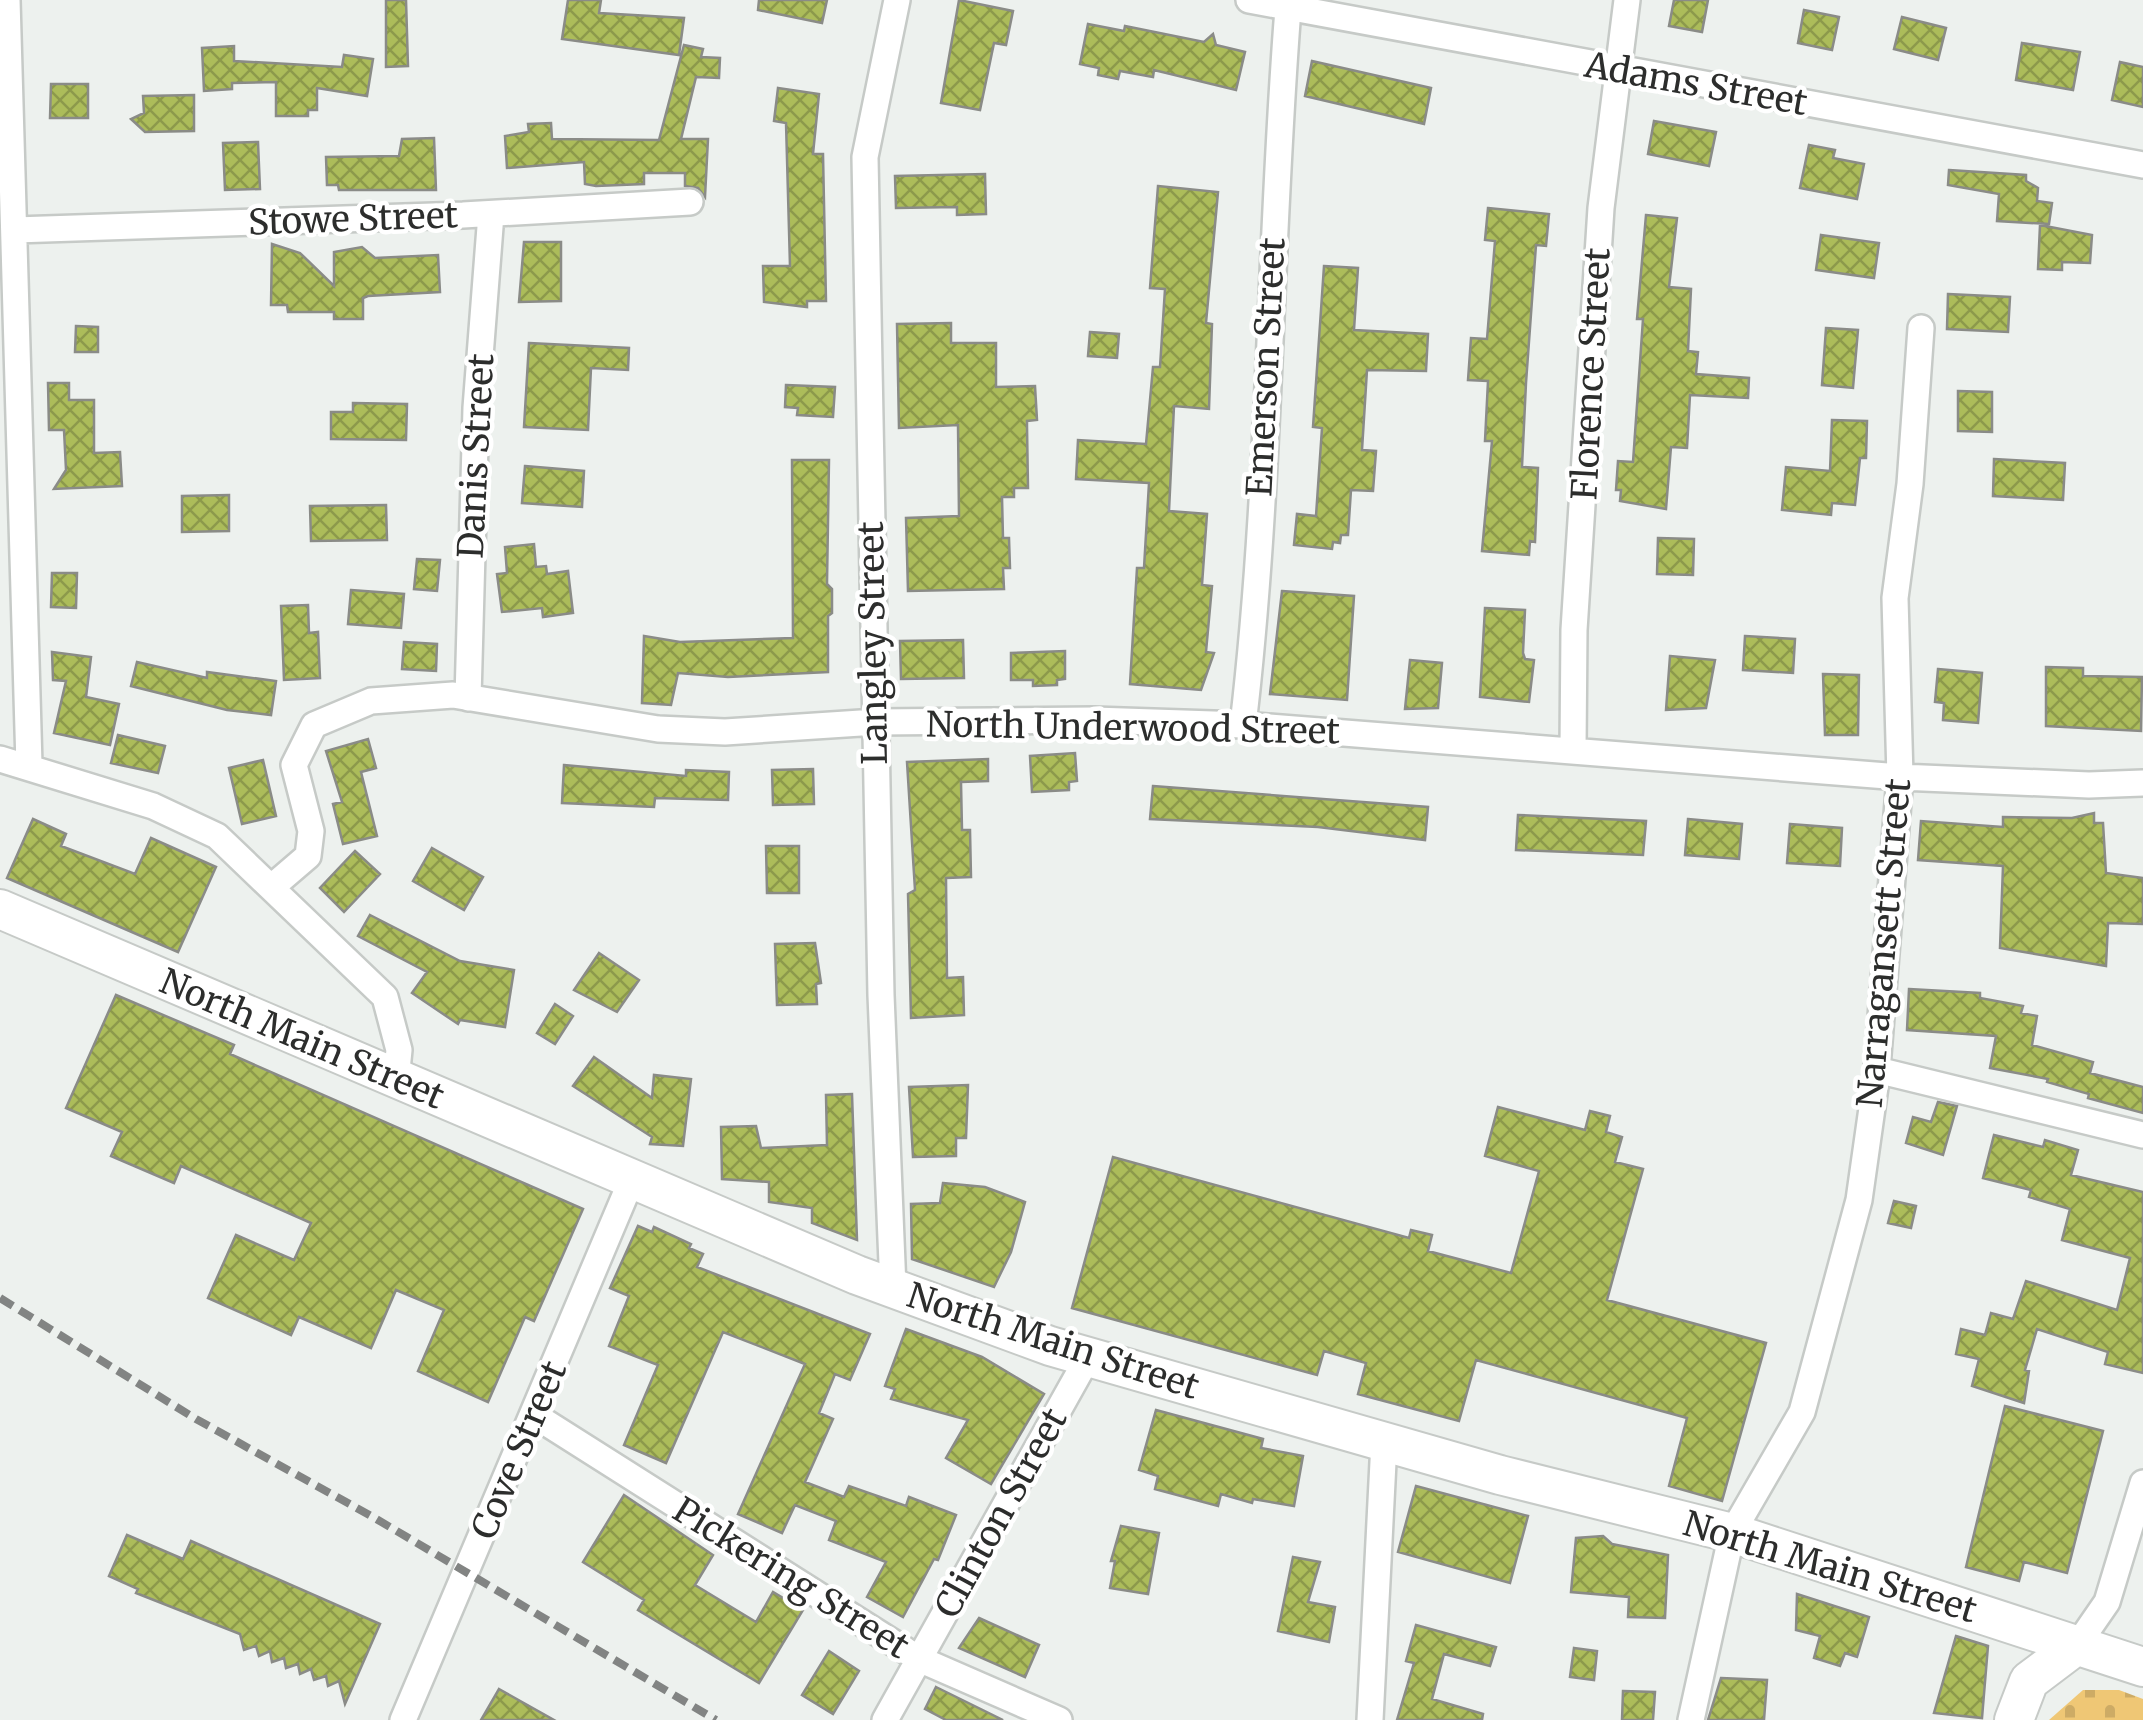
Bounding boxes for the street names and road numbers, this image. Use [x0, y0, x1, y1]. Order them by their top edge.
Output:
street label: Adams Street [1580, 43, 1811, 125]
street label: Stowe Street [247, 193, 459, 245]
street label: Emerson Street [1237, 236, 1295, 498]
street label: Florence Street [1562, 246, 1620, 501]
street label: Danis Street [449, 352, 503, 560]
street label: Langley Street [849, 521, 897, 765]
street label: North Underwood Street [926, 702, 1341, 754]
street label: Narragansett Street [1848, 776, 1920, 1109]
street label: North Main Street [153, 959, 451, 1119]
street label: North Main Street [902, 1273, 1205, 1409]
street label: Cove Street [462, 1354, 576, 1546]
street label: Clinton Street [925, 1400, 1077, 1625]
street label: Pickering Street [665, 1488, 917, 1668]
street label: North Main Street [1678, 1501, 1982, 1633]

